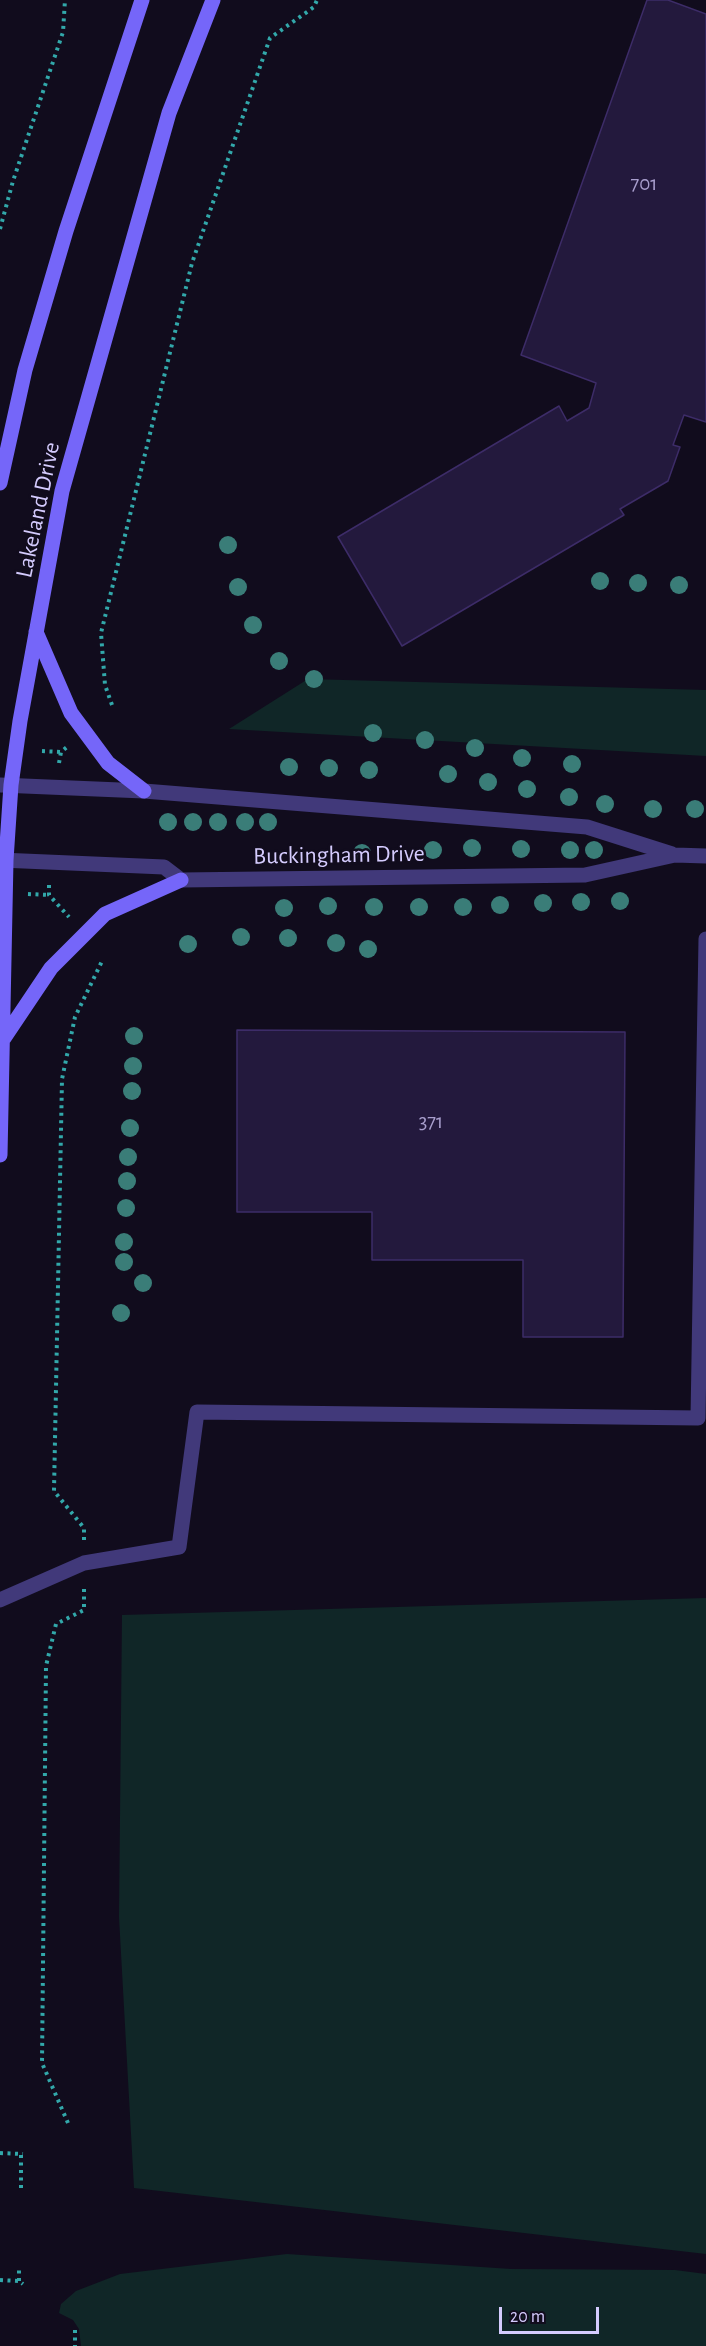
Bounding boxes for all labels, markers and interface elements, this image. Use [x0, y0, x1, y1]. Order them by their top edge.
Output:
house number: 701 [630, 171, 658, 197]
street label: Lakeland Drive [10, 439, 66, 581]
street label: Buckingham Drive [253, 839, 425, 871]
house number: 371 [419, 1109, 443, 1135]
scale bar [502, 2295, 602, 2333]
text: 20 m [510, 2308, 545, 2326]

